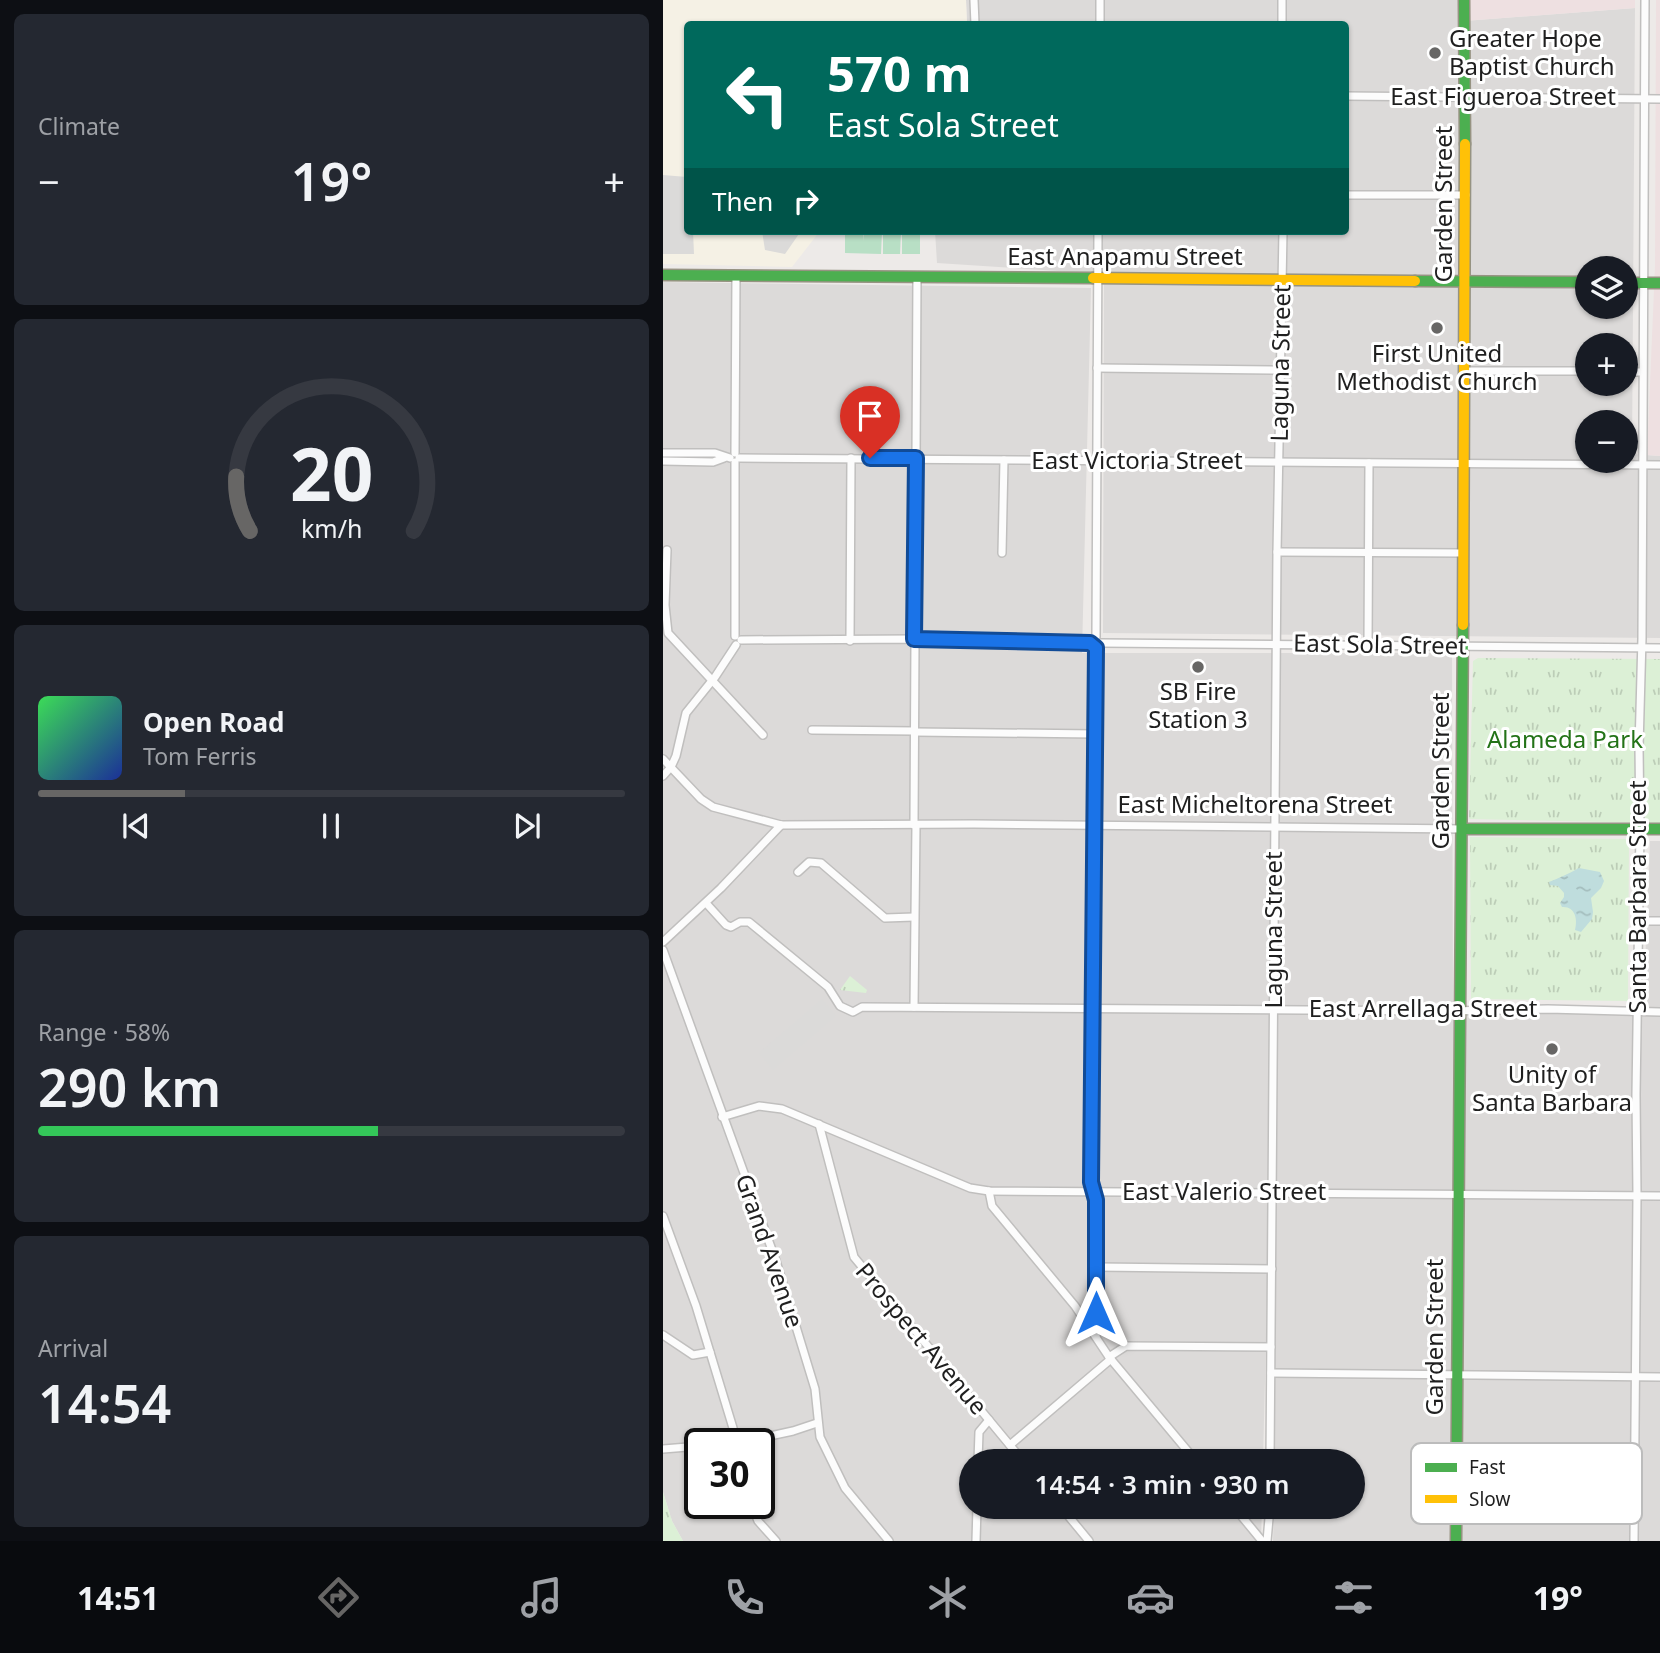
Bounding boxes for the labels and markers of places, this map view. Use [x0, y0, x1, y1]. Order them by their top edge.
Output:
place label: Greater Hope Baptist Church [1449, 21, 1615, 82]
marker: Greater Hope Baptist Church [1427, 45, 1443, 61]
marker: First United Methodist Church [1429, 320, 1445, 336]
place label: First United Methodist Church [1336, 336, 1538, 397]
pin [840, 386, 900, 458]
marker: SB Fire Station 3 [1190, 659, 1206, 675]
place label: SB Fire Station 3 [1148, 674, 1248, 735]
marker: Unity of Santa Barbara [1544, 1041, 1560, 1057]
place label: Unity of Santa Barbara [1472, 1057, 1632, 1118]

